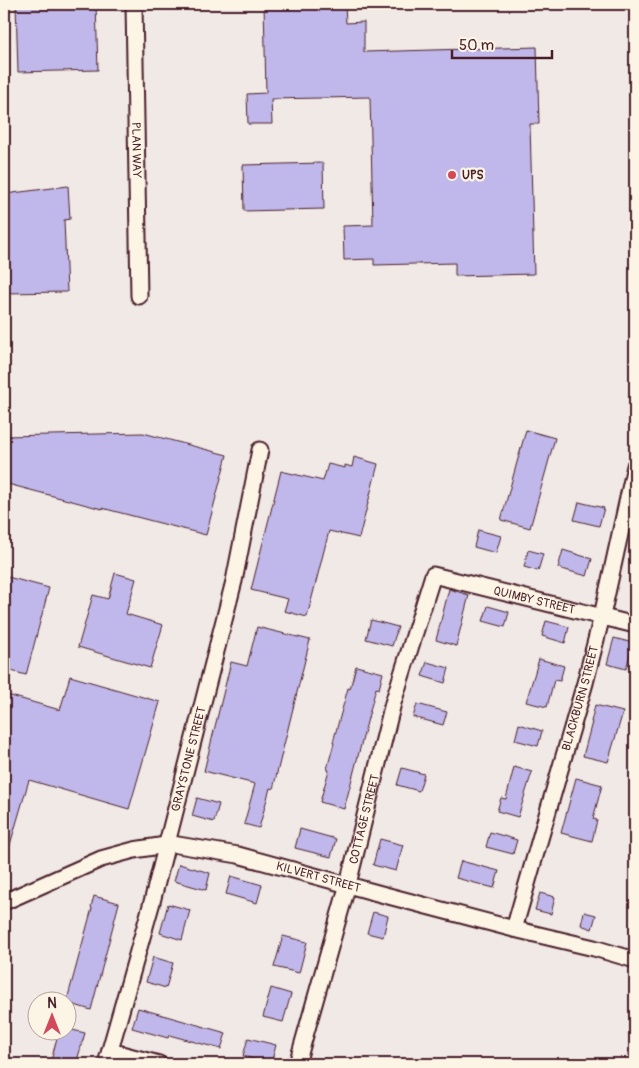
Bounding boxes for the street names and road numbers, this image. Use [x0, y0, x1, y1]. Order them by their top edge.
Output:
street label: PLAN WAY [128, 122, 144, 178]
street label: QUIMBY STREET [492, 583, 577, 618]
street label: BLACKBURN STREET [559, 644, 602, 753]
street label: GRAYSTONE STREET [168, 705, 210, 813]
street label: COTTAGE STREET [346, 772, 383, 866]
street label: KILVERT STREET [274, 859, 362, 896]

